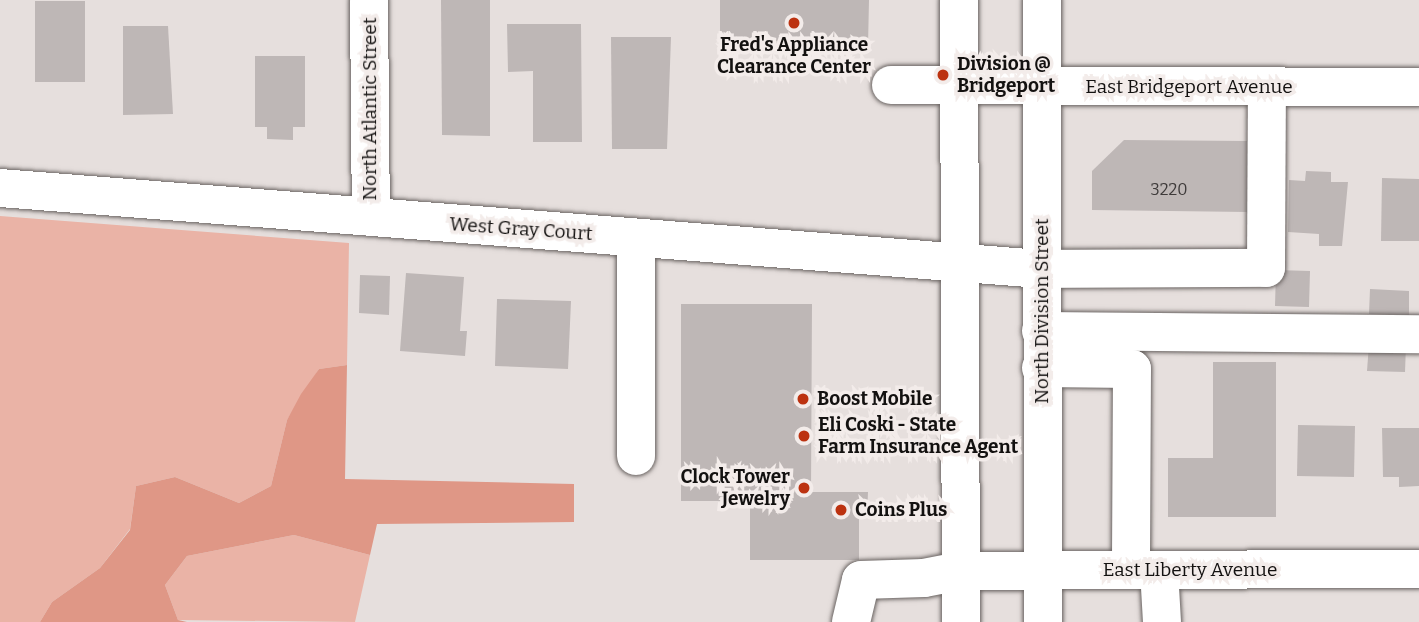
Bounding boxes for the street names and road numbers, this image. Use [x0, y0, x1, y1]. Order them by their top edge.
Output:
street label: North Atlantic Street [359, 17, 381, 201]
street label: East Bridgeport Avenue [1085, 76, 1293, 98]
street label: West Gray Court [449, 213, 593, 245]
street label: North Division Street [1031, 218, 1053, 404]
street label: East Liberty Avenue [1103, 559, 1277, 581]

